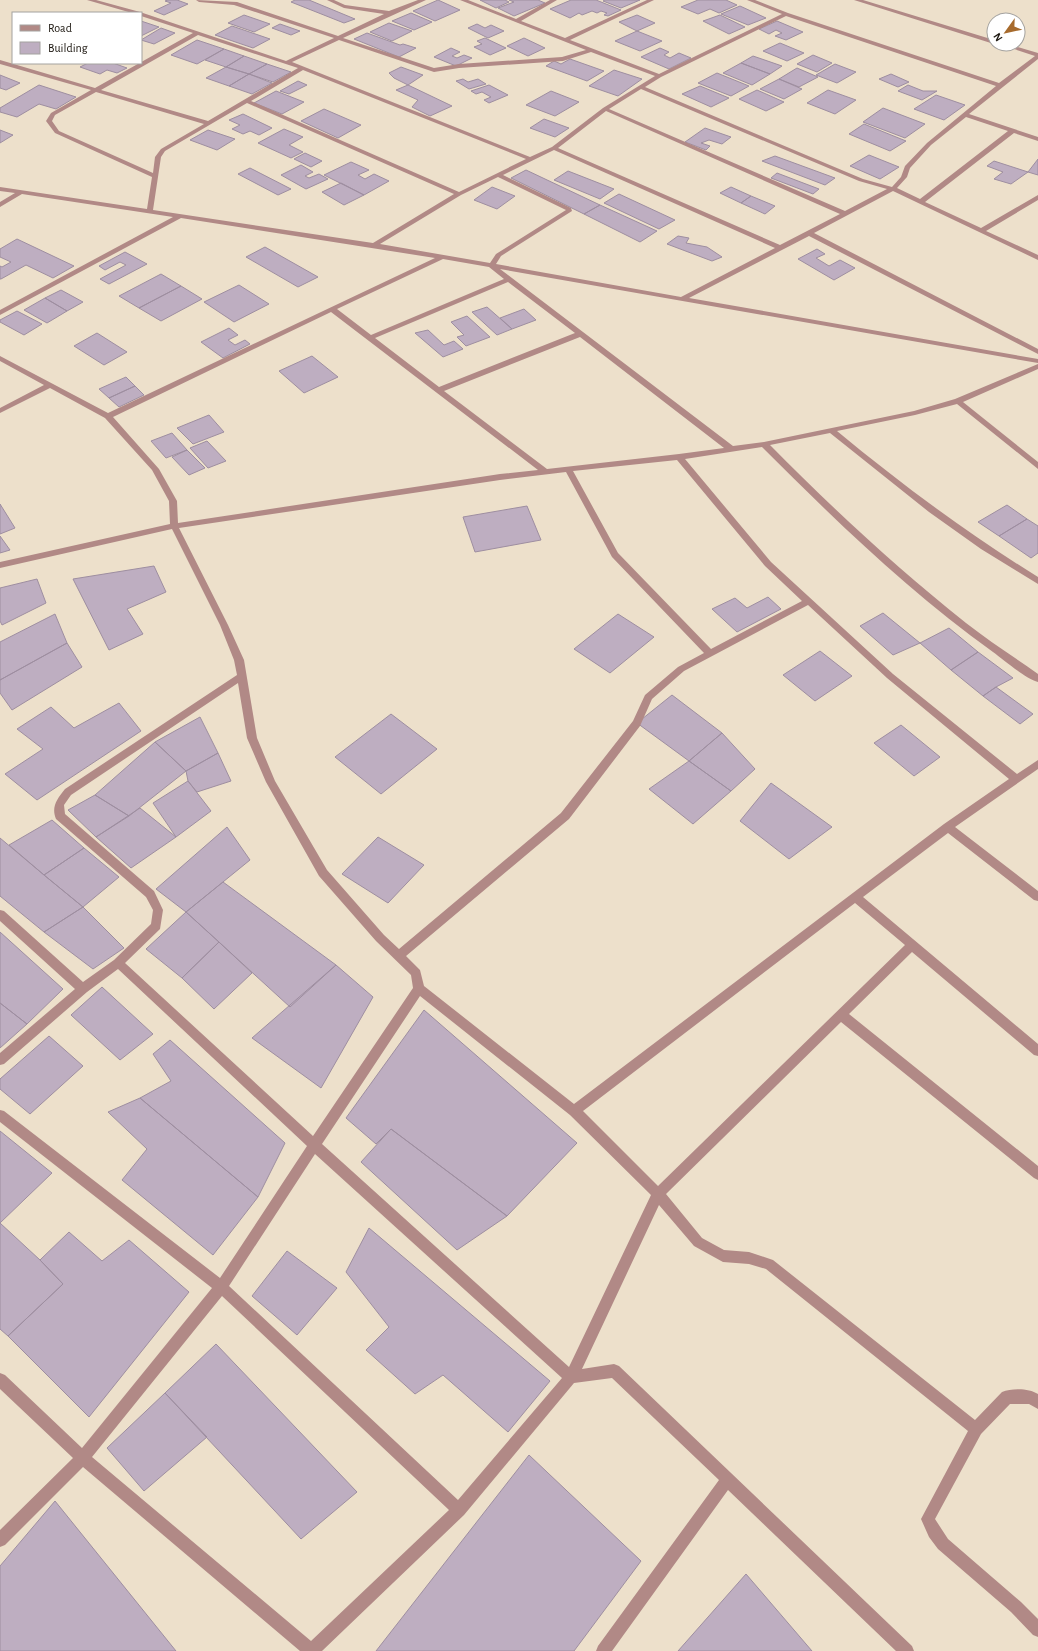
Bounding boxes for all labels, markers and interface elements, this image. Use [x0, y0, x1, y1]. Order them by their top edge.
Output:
legend [12, 12, 142, 64]
north arrow [986, 12, 1026, 52]
text: Road [48, 22, 72, 34]
text: N [991, 31, 1005, 43]
text: Building [48, 42, 88, 54]

